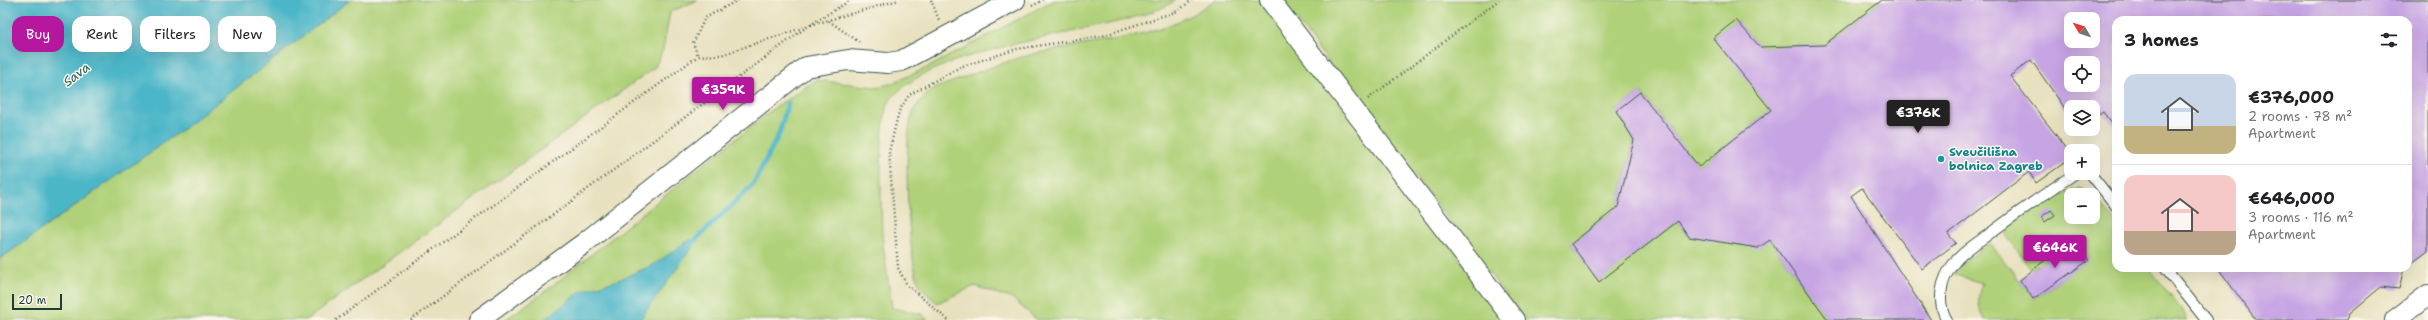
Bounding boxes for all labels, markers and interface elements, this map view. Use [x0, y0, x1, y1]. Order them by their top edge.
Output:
north arrow [2064, 12, 2100, 48]
map controls [2064, 12, 2100, 224]
chip: Buy [12, 16, 64, 52]
chip: Rent [72, 16, 132, 52]
chip: Filters [140, 16, 210, 52]
chip: New [218, 16, 276, 52]
text: 3 homes [2124, 29, 2199, 51]
icon: filters [2378, 29, 2400, 51]
button: locate [2064, 56, 2100, 92]
water label: Sava [59, 59, 93, 90]
pin: €359K [695, 77, 751, 111]
text: €359K [701, 81, 745, 98]
text: €376,000 [2248, 86, 2334, 108]
icon: home [2156, 90, 2204, 138]
pin: €376K [1890, 100, 1946, 134]
button: layers [2064, 100, 2100, 136]
text: €376K [1896, 104, 1940, 121]
text: 2 rooms · 78 m² [2248, 108, 2352, 125]
text: Apartment [2248, 125, 2316, 142]
place label: Sveučilišna bolnica Zagreb [1949, 144, 2043, 174]
button: + [2064, 144, 2100, 180]
marker: Sveučilišna bolnica Zagreb [1936, 154, 1946, 164]
text: €646,000 [2248, 187, 2335, 209]
button: − [2064, 188, 2100, 224]
icon: home [2156, 191, 2204, 239]
text: 3 rooms · 116 m² [2248, 209, 2354, 226]
text: Apartment [2248, 226, 2316, 243]
pin: €646K [2027, 235, 2083, 269]
text: €646K [2032, 239, 2078, 256]
scale bar [12, 292, 62, 311]
text: 20 m [18, 293, 46, 308]

